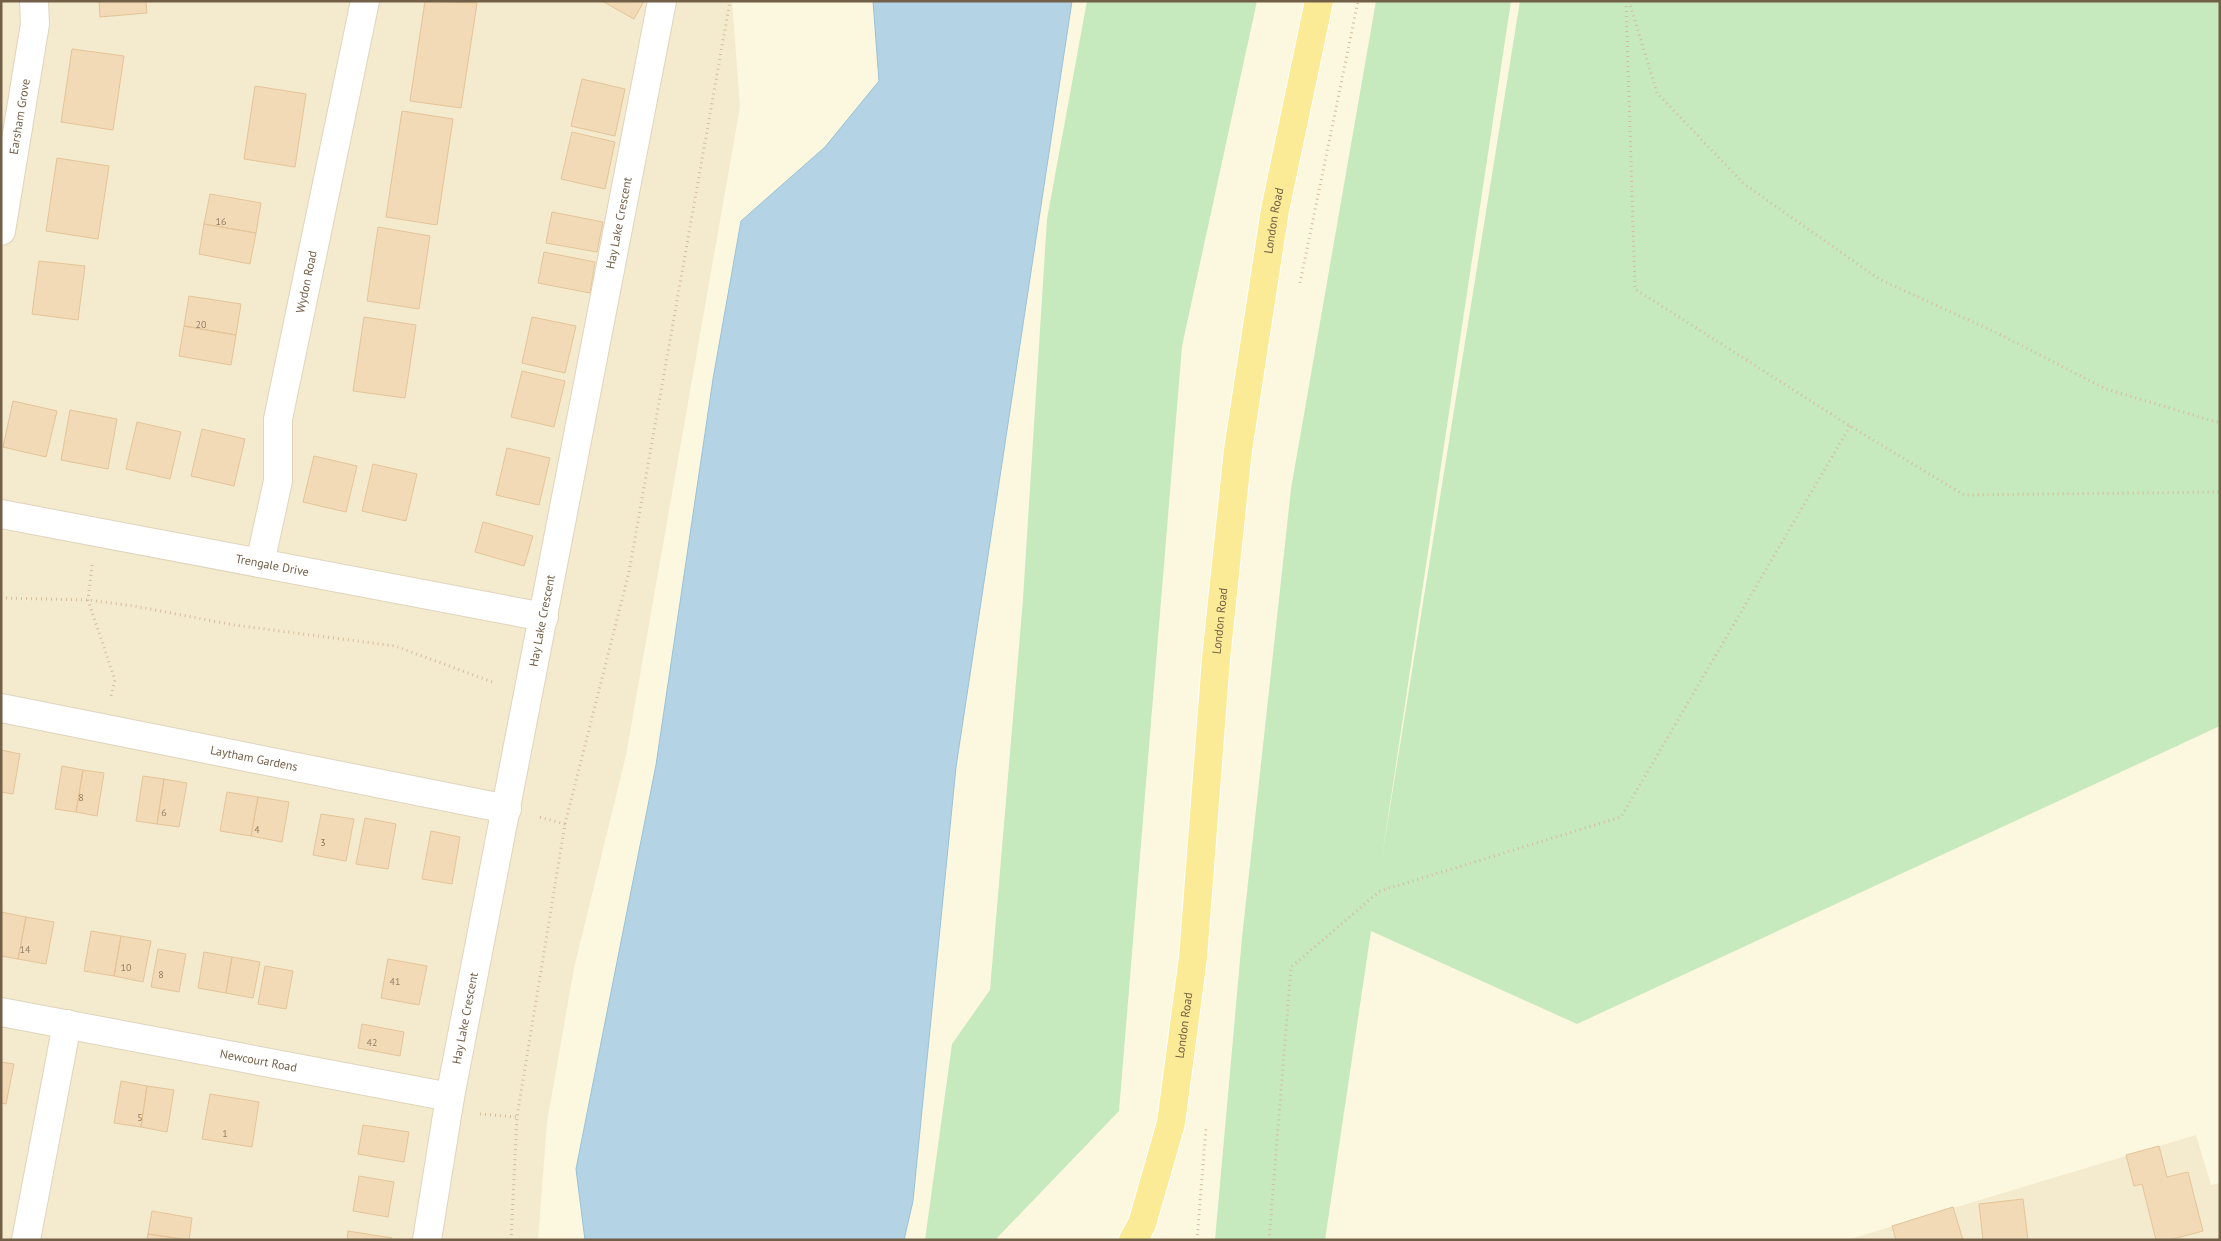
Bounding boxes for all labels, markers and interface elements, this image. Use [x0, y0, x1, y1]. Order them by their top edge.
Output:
street label: Earsham Grove [6, 77, 33, 155]
street label: Hay Lake Crescent [602, 176, 635, 270]
street label: London Road [1260, 186, 1286, 255]
house number: 16 [216, 215, 226, 228]
street label: Wydon Road [292, 249, 320, 314]
house number: 20 [196, 318, 207, 331]
street label: Trengale Drive [234, 551, 310, 579]
street label: Hay Lake Crescent [525, 573, 558, 668]
street label: London Road [1209, 587, 1230, 655]
street label: Laytham Gardens [209, 742, 299, 774]
house number: 8 [78, 791, 84, 804]
house number: 6 [161, 806, 167, 819]
house number: 4 [254, 823, 260, 836]
house number: 3 [320, 836, 326, 849]
house number: 14 [20, 943, 31, 956]
house number: 10 [121, 961, 132, 974]
house number: 8 [158, 968, 164, 981]
street label: Hay Lake Crescent [449, 971, 481, 1065]
house number: 41 [390, 975, 400, 988]
street label: London Road [1172, 991, 1195, 1059]
house number: 42 [367, 1036, 377, 1049]
street label: Newcourt Road [219, 1046, 298, 1075]
house number: 5 [137, 1111, 143, 1124]
house number: 1 [222, 1127, 228, 1140]

